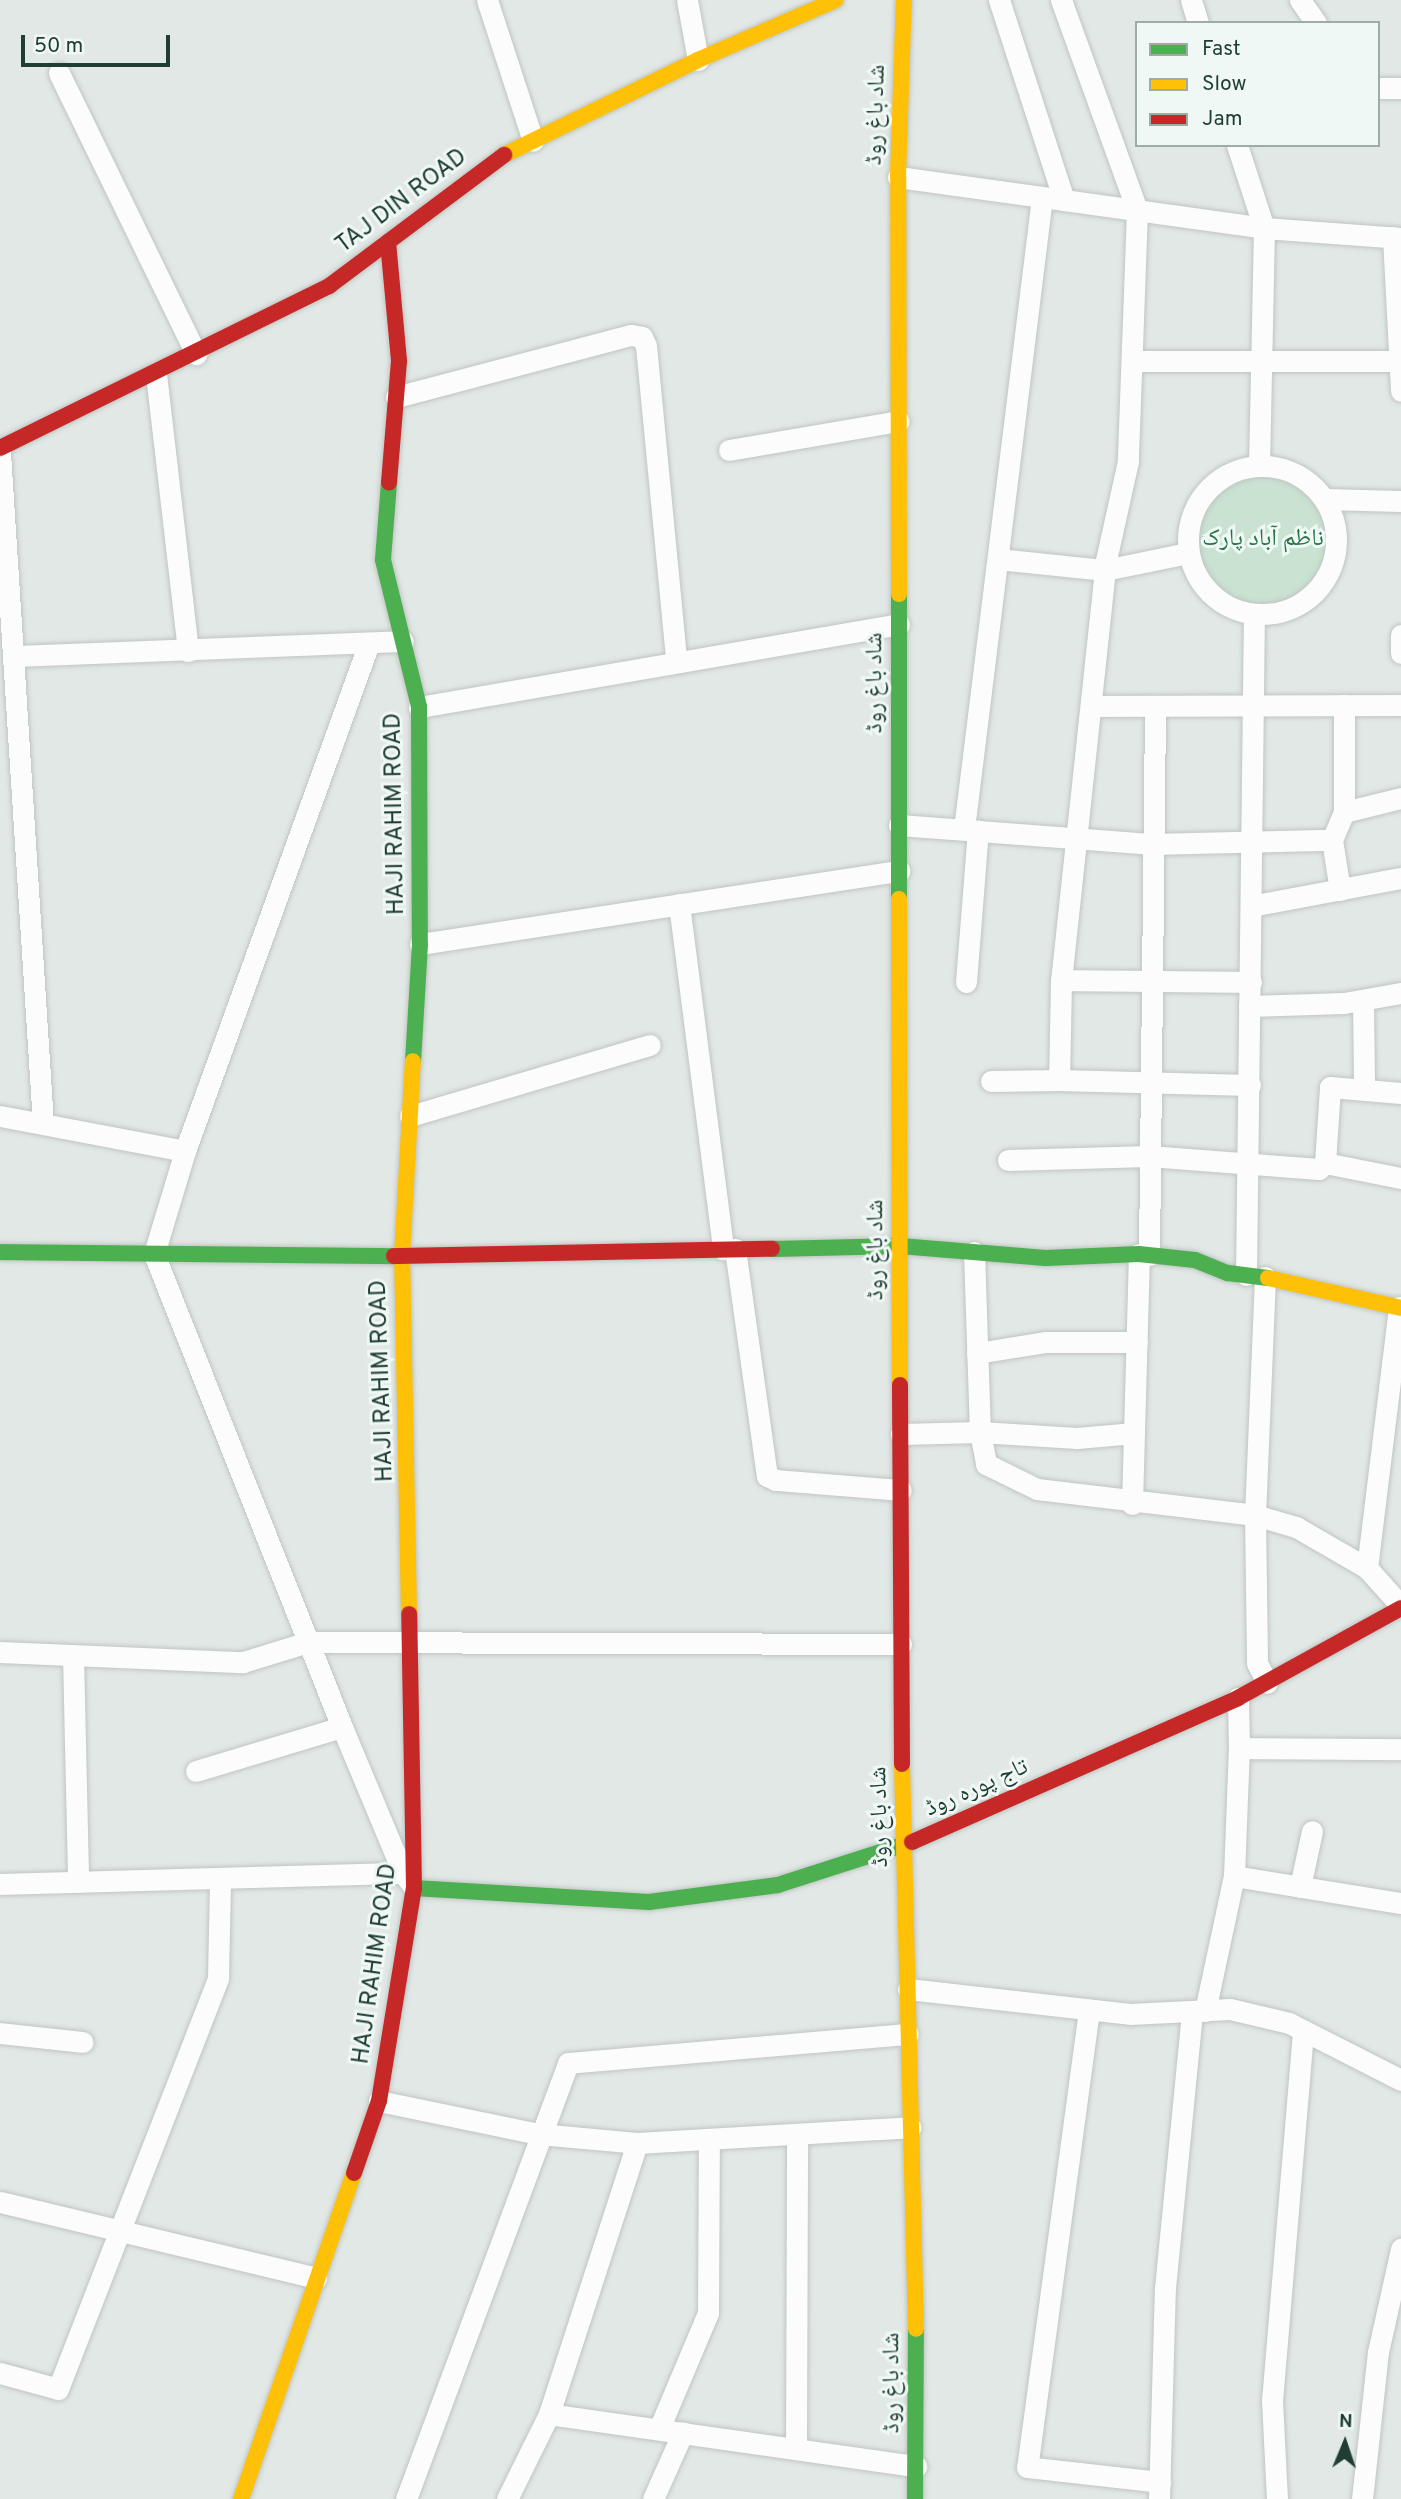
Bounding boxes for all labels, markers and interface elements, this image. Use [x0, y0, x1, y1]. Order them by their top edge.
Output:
scale bar [24, 21, 173, 65]
legend [1135, 21, 1380, 147]
text: 50 m [34, 33, 83, 60]
text: Fast [1202, 36, 1241, 63]
street label: شاد باغ روڈ [861, 64, 893, 166]
text: Slow [1202, 71, 1247, 98]
text: Jam [1202, 106, 1243, 133]
street label: TAJ DIN ROAD [331, 143, 473, 261]
park label: ناظم آباد پارک [1202, 526, 1324, 554]
street label: شاد باغ روڈ [862, 633, 890, 733]
street label: HAJI RAHIM ROAD [380, 713, 412, 915]
street label: شاد باغ روڈ [863, 1200, 891, 1300]
street label: HAJI RAHIM ROAD [365, 1279, 401, 1483]
street label: تاج پورہ روڈ [921, 1754, 1033, 1824]
street label: شاد باغ روڈ [866, 1766, 896, 1868]
street label: HAJI RAHIM ROAD [348, 1862, 404, 2066]
street label: شاد باغ روڈ [879, 2333, 907, 2433]
north arrow [1310, 2408, 1380, 2478]
text: N [1338, 2410, 1353, 2434]

